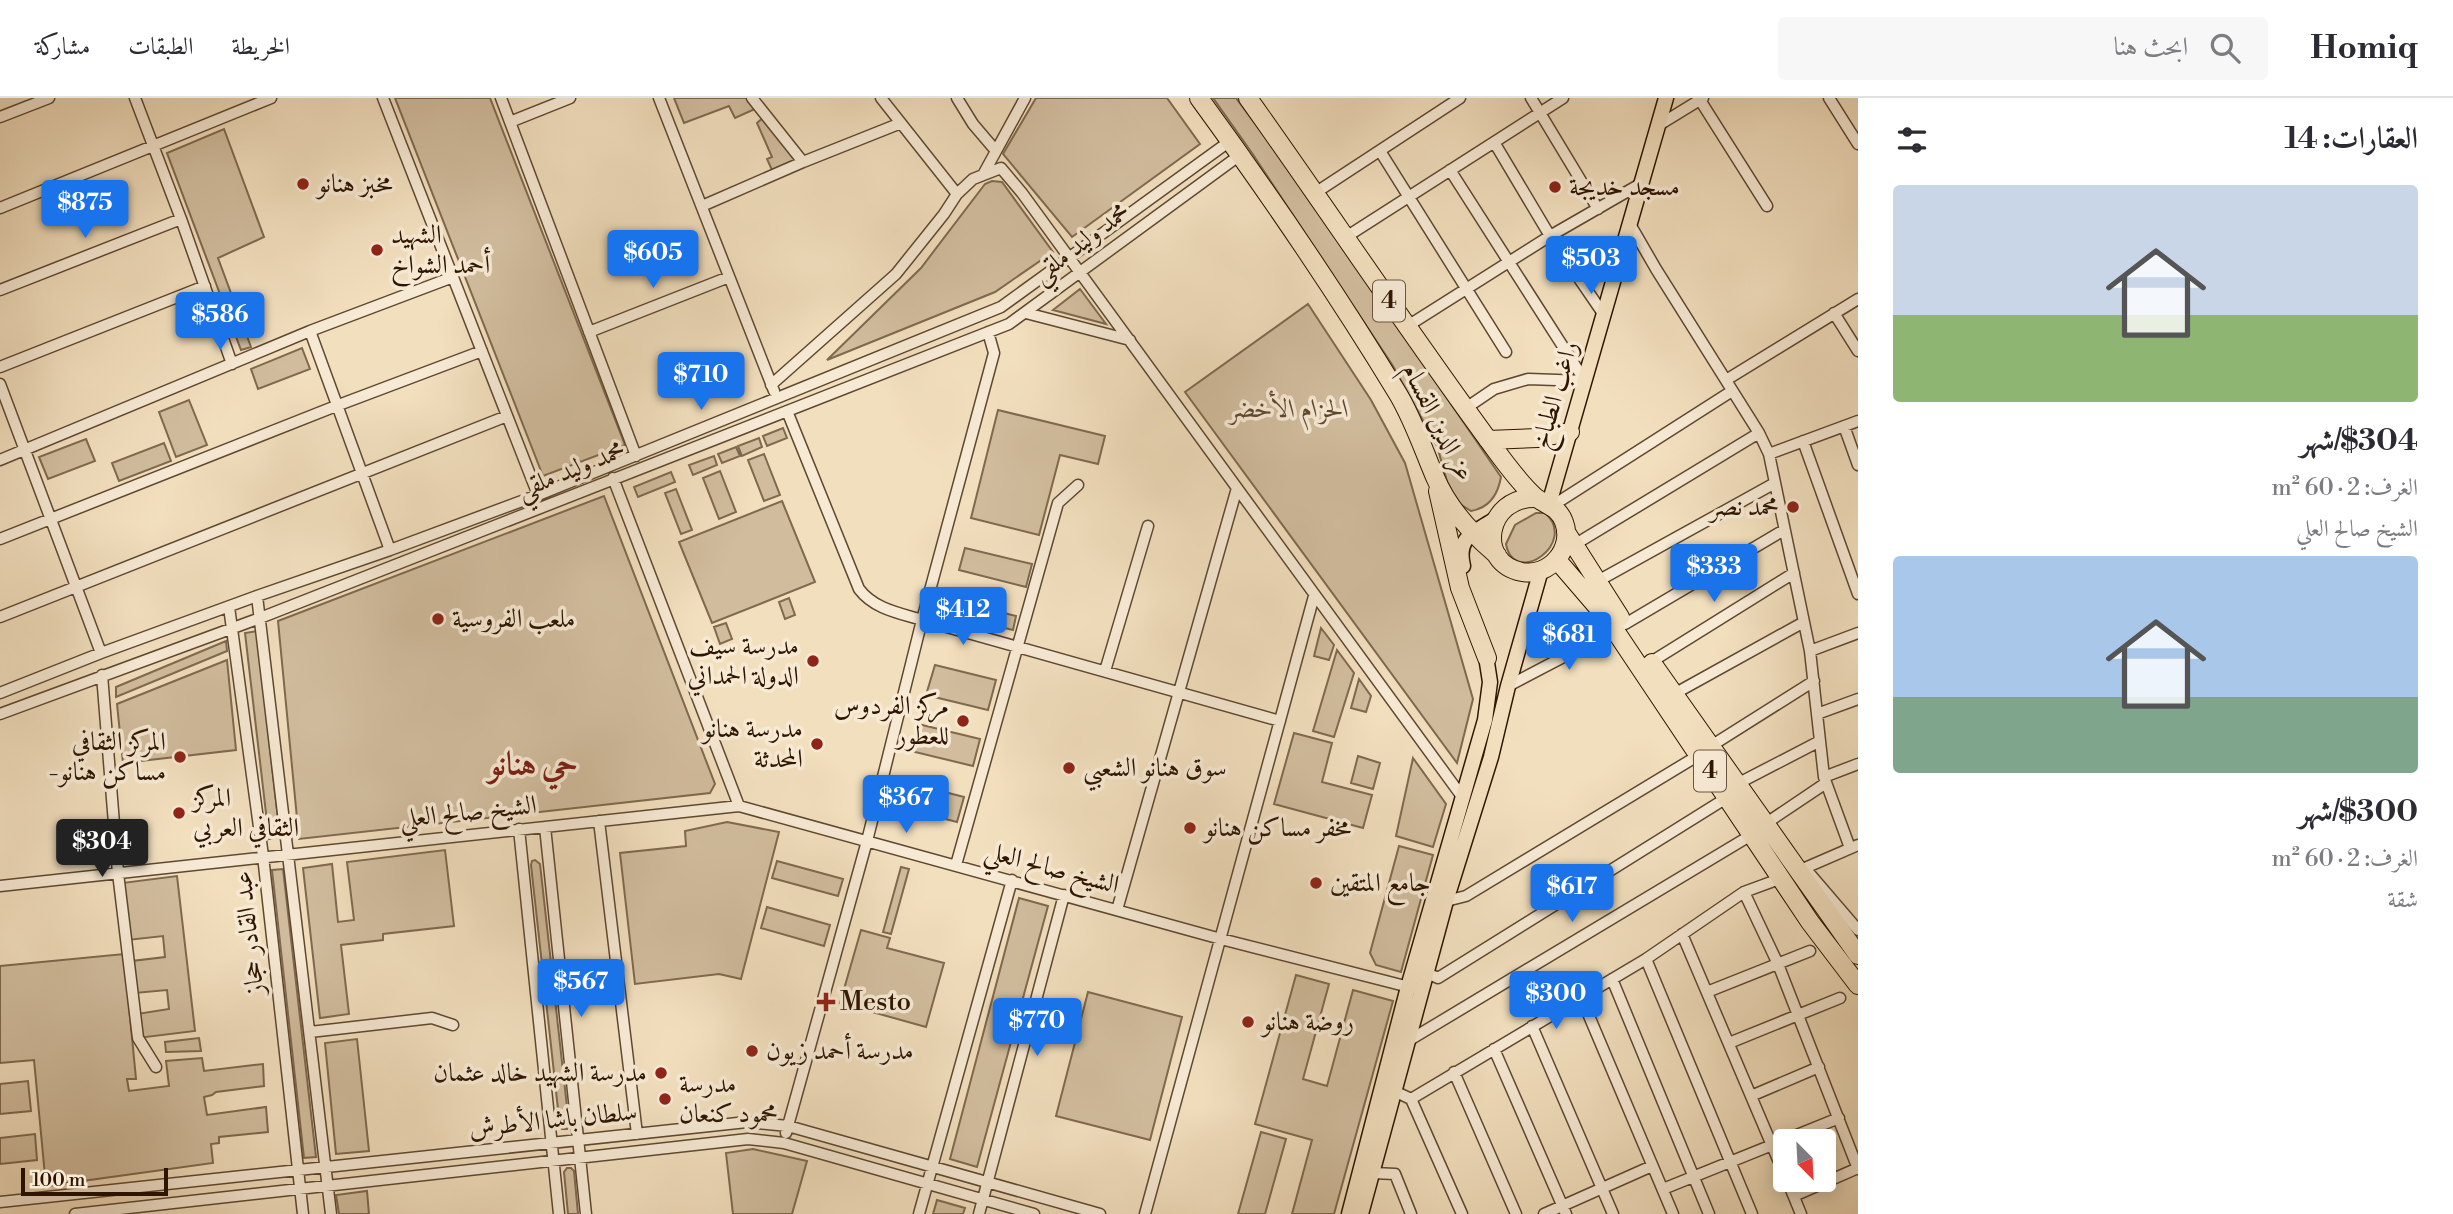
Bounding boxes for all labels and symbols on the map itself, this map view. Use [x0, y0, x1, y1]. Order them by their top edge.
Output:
place label: مخبز هنانو [314, 168, 393, 200]
place label: مسجد خديجة [1569, 171, 1680, 203]
marker: مخبز هنانو [295, 176, 311, 192]
marker: مسجد خديجة [1547, 179, 1563, 195]
pin: $875 [44, 180, 126, 240]
street label: محمد وليد ملقي [1026, 196, 1142, 297]
place label: الشهيد أحمد الشواخ [391, 219, 490, 288]
pin: $605 [612, 230, 694, 290]
pin: $503 [1550, 236, 1632, 296]
marker: الشهيد أحمد الشواخ [369, 242, 385, 258]
road number: 4 [1373, 280, 1405, 322]
pin: $586 [179, 292, 261, 352]
street label: راغب الطباخ [1524, 337, 1592, 455]
pin: $710 [660, 352, 742, 412]
street label: عز الدين القسام [1389, 358, 1481, 489]
park label: الحزام الأخضر [1227, 390, 1349, 431]
street label: محمد وليد ملقي [512, 434, 633, 515]
place label: محمد نصر [1707, 491, 1779, 523]
marker: محمد نصر [1785, 499, 1801, 515]
pin: $333 [1673, 545, 1755, 604]
pin: $412 [922, 588, 1004, 647]
place label: ملعب الفروسية [452, 603, 575, 635]
marker: ملعب الفروسية [430, 611, 446, 627]
pin: $681 [1528, 612, 1610, 672]
place label: مدرسة سيف الدولة الحمداني [688, 630, 799, 697]
marker: مدرسة سيف الدولة الحمداني [805, 653, 821, 669]
place label: مركز الفردوس للعطور [834, 690, 949, 752]
place label: مدرسة هنانو المحدثة [699, 713, 803, 775]
marker: مركز الفردوس للعطور [955, 713, 971, 729]
place label: المركز الثقافي -مساكن هنانو [48, 726, 166, 789]
marker: مدرسة هنانو المحدثة [809, 736, 825, 752]
district label: حي هنانو [485, 745, 578, 791]
marker: المركز الثقافي -مساكن هنانو [172, 749, 188, 765]
road number: 4 [1694, 750, 1726, 792]
place label: سوق هنانو الشعبي [1083, 752, 1227, 791]
marker: سوق هنانو الشعبي [1061, 760, 1077, 776]
pin: $367 [865, 776, 947, 835]
place label: المركز الثقافي العربي [190, 782, 299, 849]
street label: الشيخ صالح العلي [398, 789, 539, 843]
marker: المركز الثقافي العربي [171, 805, 187, 821]
place label: مخفر مساكن هنانو [1201, 812, 1351, 845]
pin: $304 [61, 820, 143, 879]
marker: مخفر مساكن هنانو [1182, 820, 1198, 836]
street label: الشيخ صالح العلي [979, 835, 1123, 909]
pin: $617 [1531, 864, 1613, 924]
place label: جامع المتقين [1330, 867, 1431, 906]
street label: عبد القادر حجاز [227, 869, 272, 1000]
marker: جامع المتقين [1308, 875, 1324, 891]
pin: $567 [540, 960, 622, 1019]
pin: $300 [1515, 972, 1597, 1031]
place label: Mesto [840, 986, 911, 1018]
marker: Mesto [818, 994, 834, 1010]
pin: $770 [996, 998, 1078, 1058]
place label: روضة هنانو [1259, 1006, 1354, 1038]
marker: روضة هنانو [1240, 1014, 1256, 1030]
place label: مدرسة أحمد زيون [766, 1033, 914, 1067]
marker: مدرسة أحمد زيون [744, 1043, 760, 1059]
place label: مدرسة الشهيد خالد عثمان [433, 1057, 647, 1089]
marker: مدرسة الشهيد خالد عثمان [653, 1065, 669, 1081]
place label: مدرسة محمود كنعان [679, 1068, 778, 1130]
marker: مدرسة محمود كنعان [657, 1091, 673, 1107]
street label: سلطان باشا الأطرش [467, 1092, 639, 1145]
north arrow [1773, 1129, 1836, 1192]
scale bar [21, 1165, 168, 1197]

